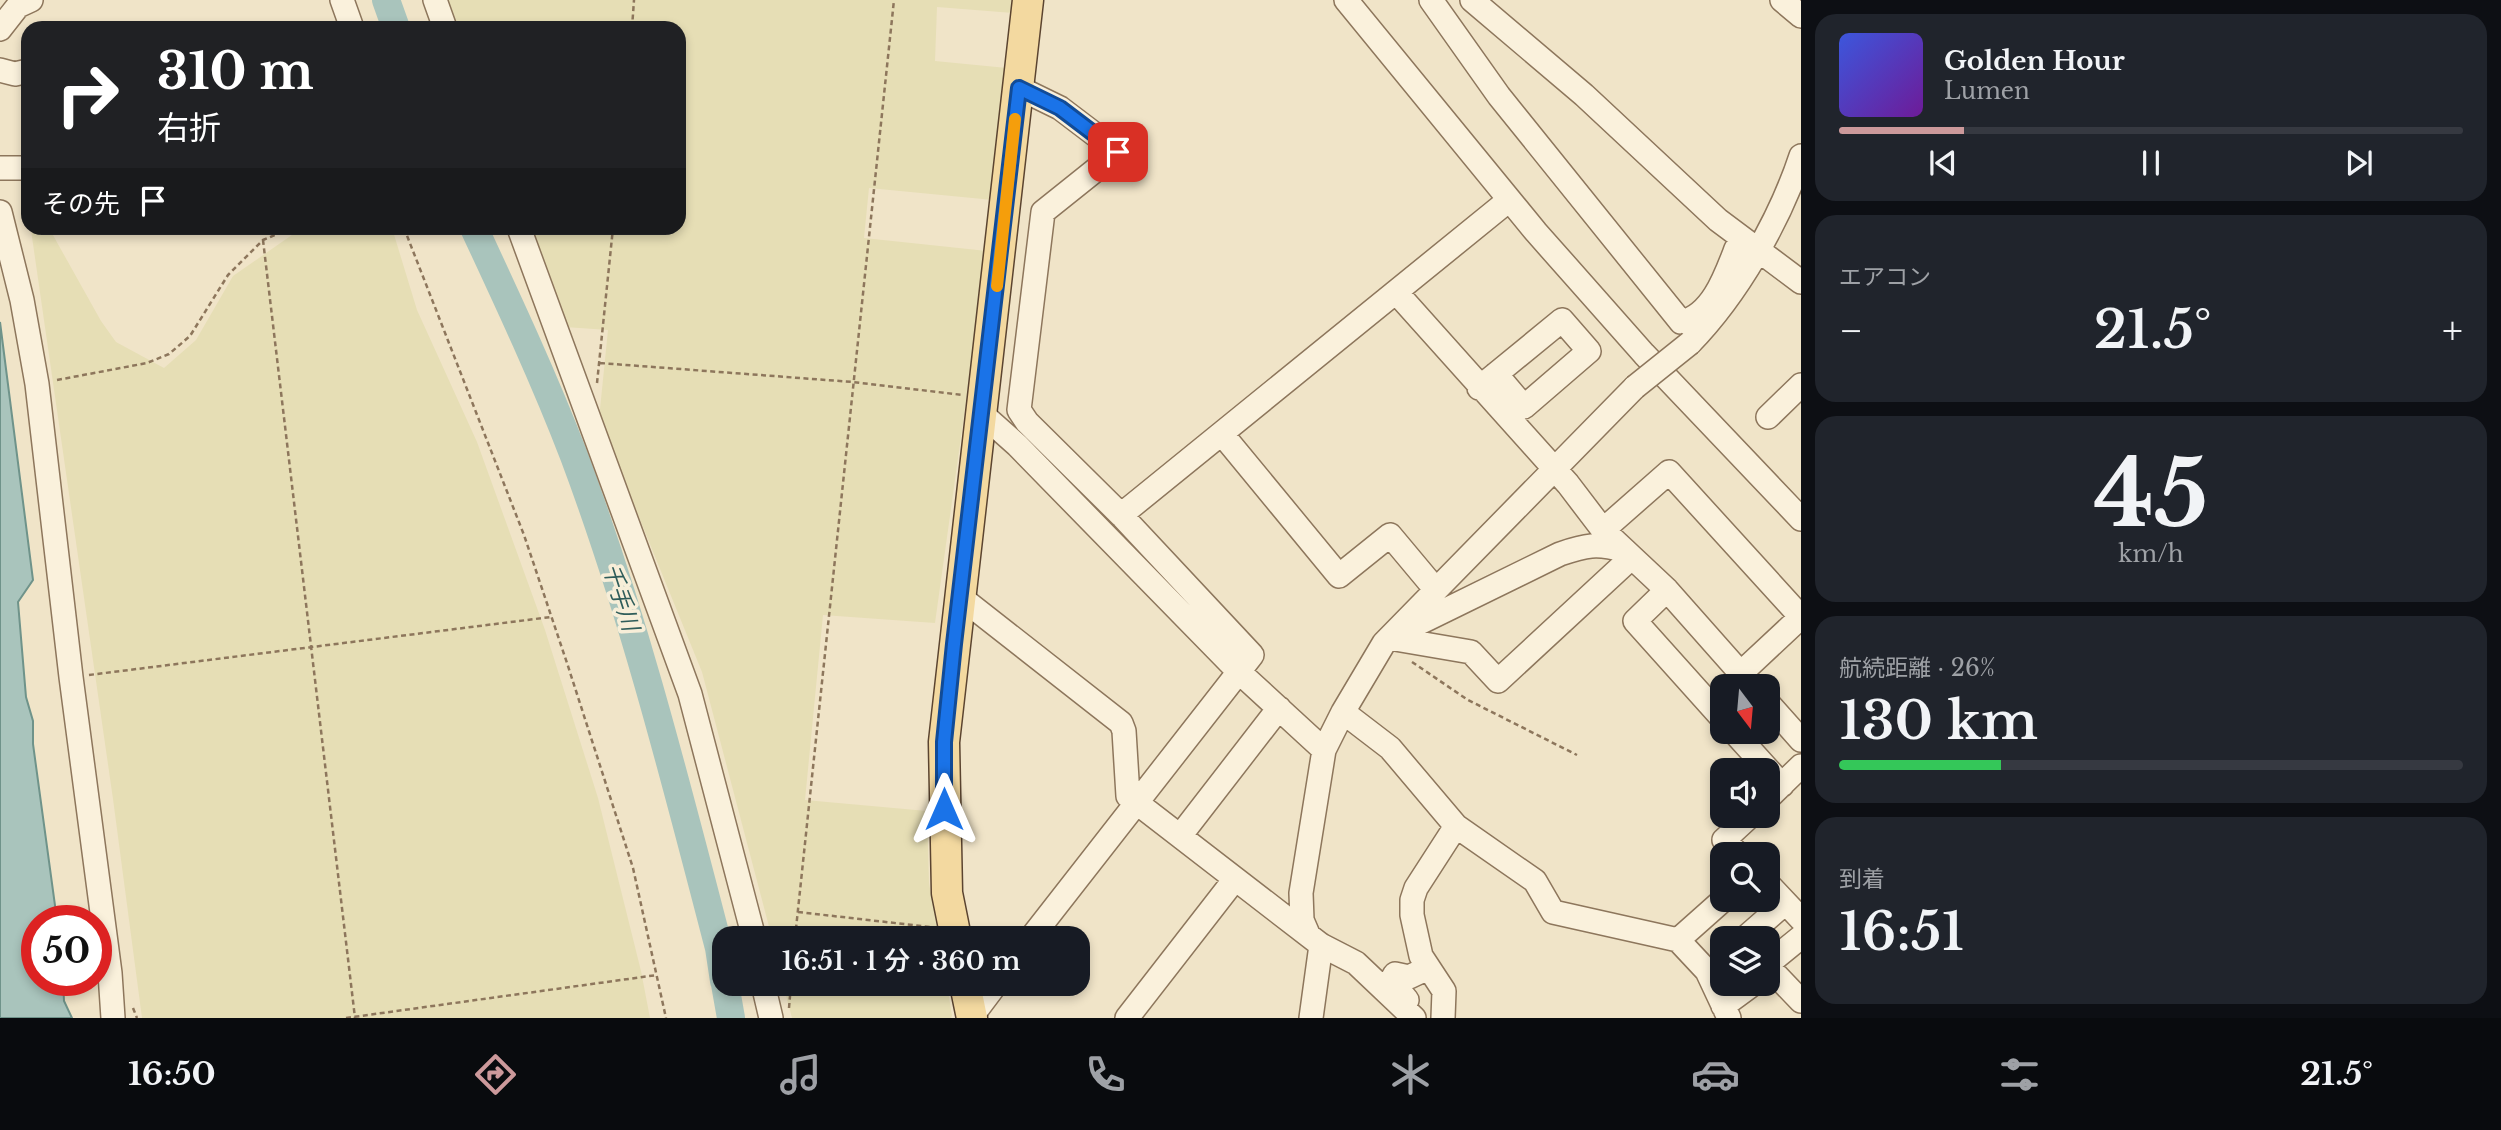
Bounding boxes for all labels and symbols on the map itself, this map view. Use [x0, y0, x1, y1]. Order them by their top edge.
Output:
pin [1088, 122, 1148, 182]
water label: 千手川 [597, 560, 646, 637]
north arrow [1710, 674, 1780, 744]
position arrow [907, 772, 981, 846]
speed limit sign: 50 [21, 905, 112, 996]

